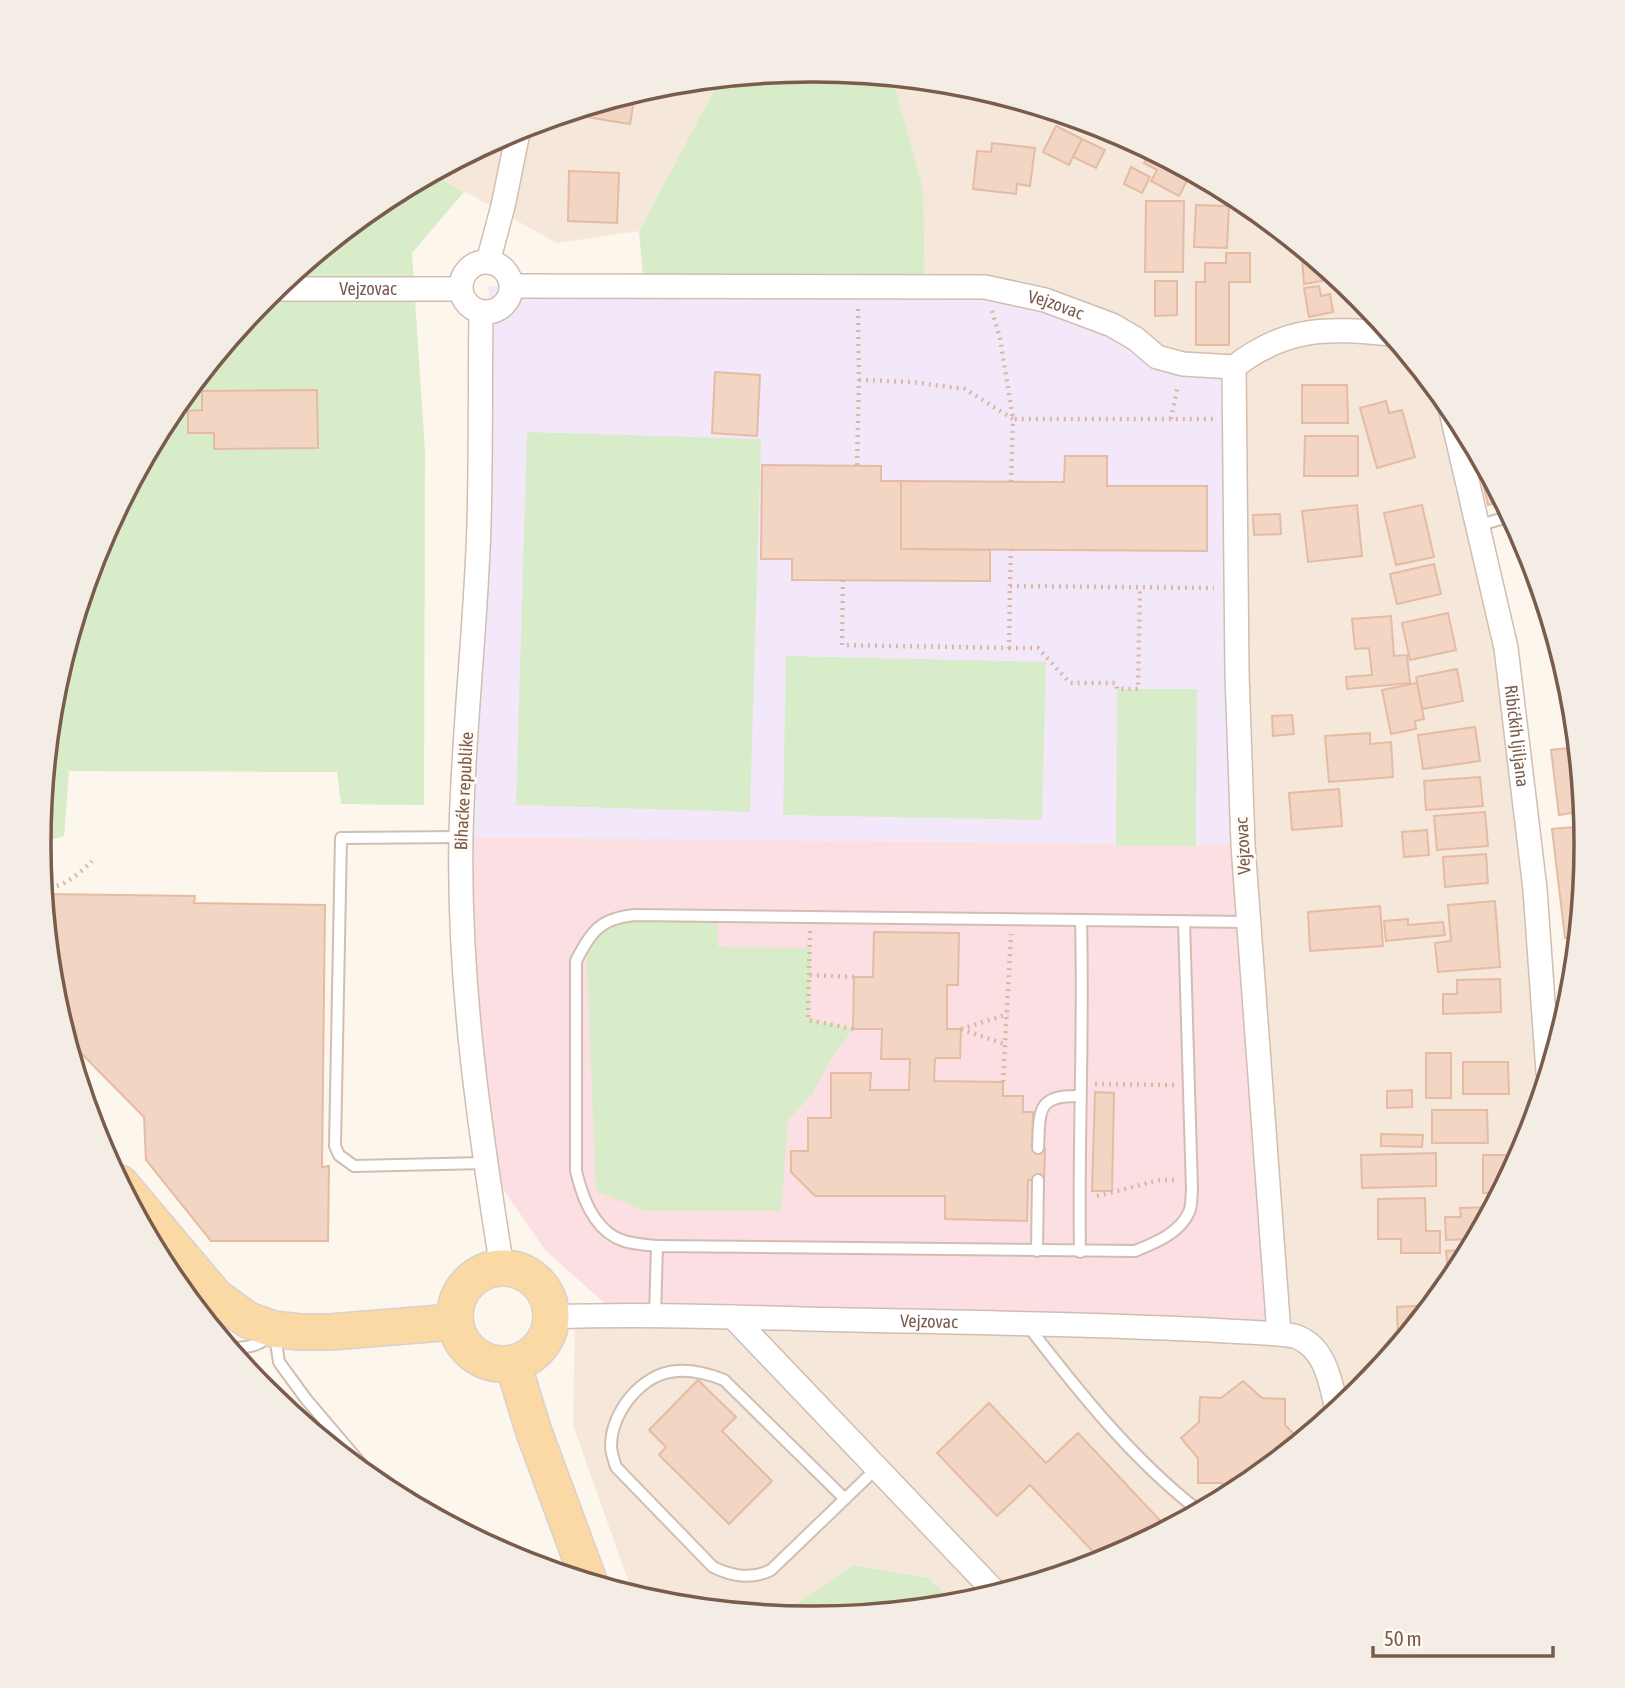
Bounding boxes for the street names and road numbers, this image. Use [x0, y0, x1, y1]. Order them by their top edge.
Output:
street label: Vejzovac [339, 278, 397, 299]
street label: Vejzovac [1026, 286, 1087, 324]
street label: Ribićkih ljiljana [1501, 684, 1534, 788]
street label: Bihaćke republike [450, 731, 477, 851]
street label: Vejzovac [1230, 816, 1254, 875]
street label: Vejzovac [900, 1310, 958, 1332]

